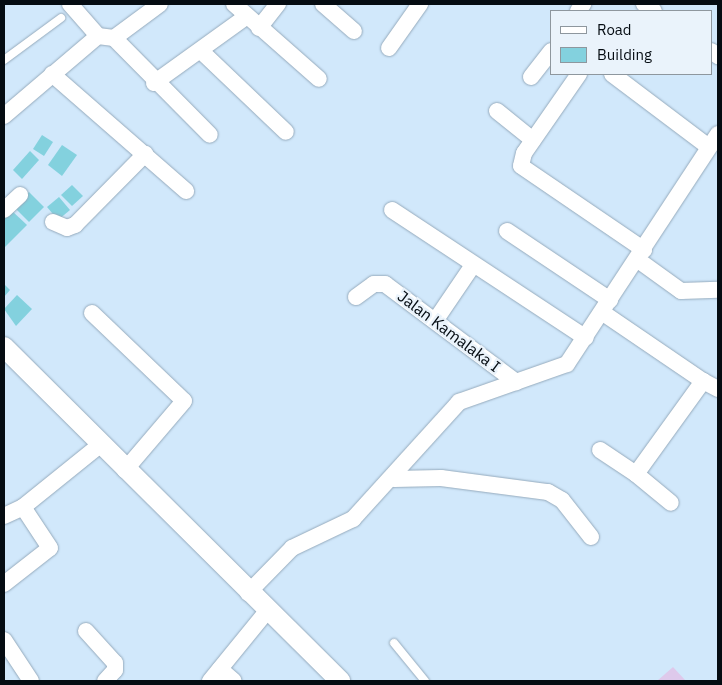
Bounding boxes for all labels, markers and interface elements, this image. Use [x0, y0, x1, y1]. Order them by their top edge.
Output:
legend [550, 10, 712, 75]
text: Road [597, 20, 632, 39]
text: Building [597, 45, 652, 64]
street label: Jalan Kamalaka I [394, 286, 504, 376]

